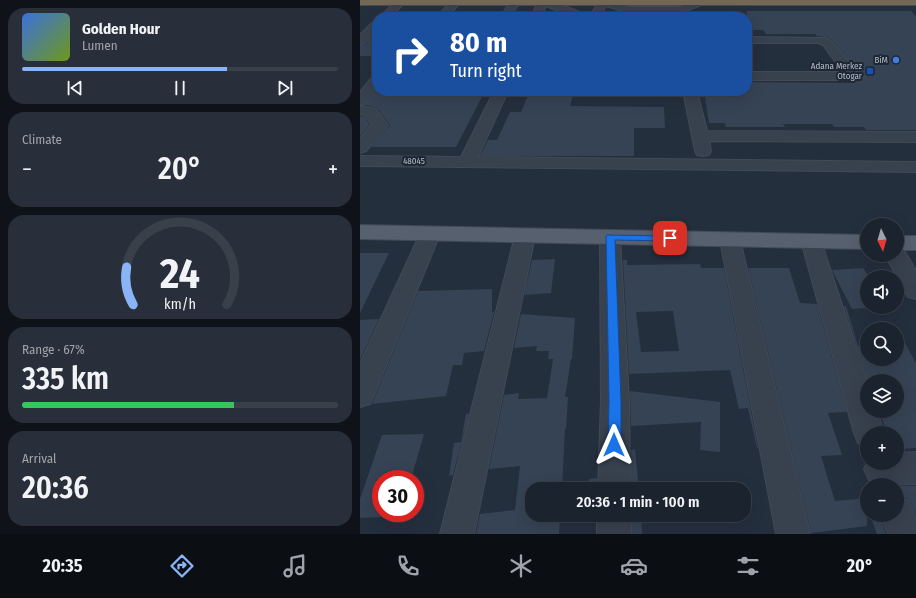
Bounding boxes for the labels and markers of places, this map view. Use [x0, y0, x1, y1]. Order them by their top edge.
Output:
place label: BiM [874, 55, 888, 65]
marker: BiM [891, 55, 901, 65]
place label: Adana Merkez Otogar [811, 61, 863, 81]
marker: Adana Merkez Otogar [865, 66, 875, 76]
pin [653, 221, 687, 255]

